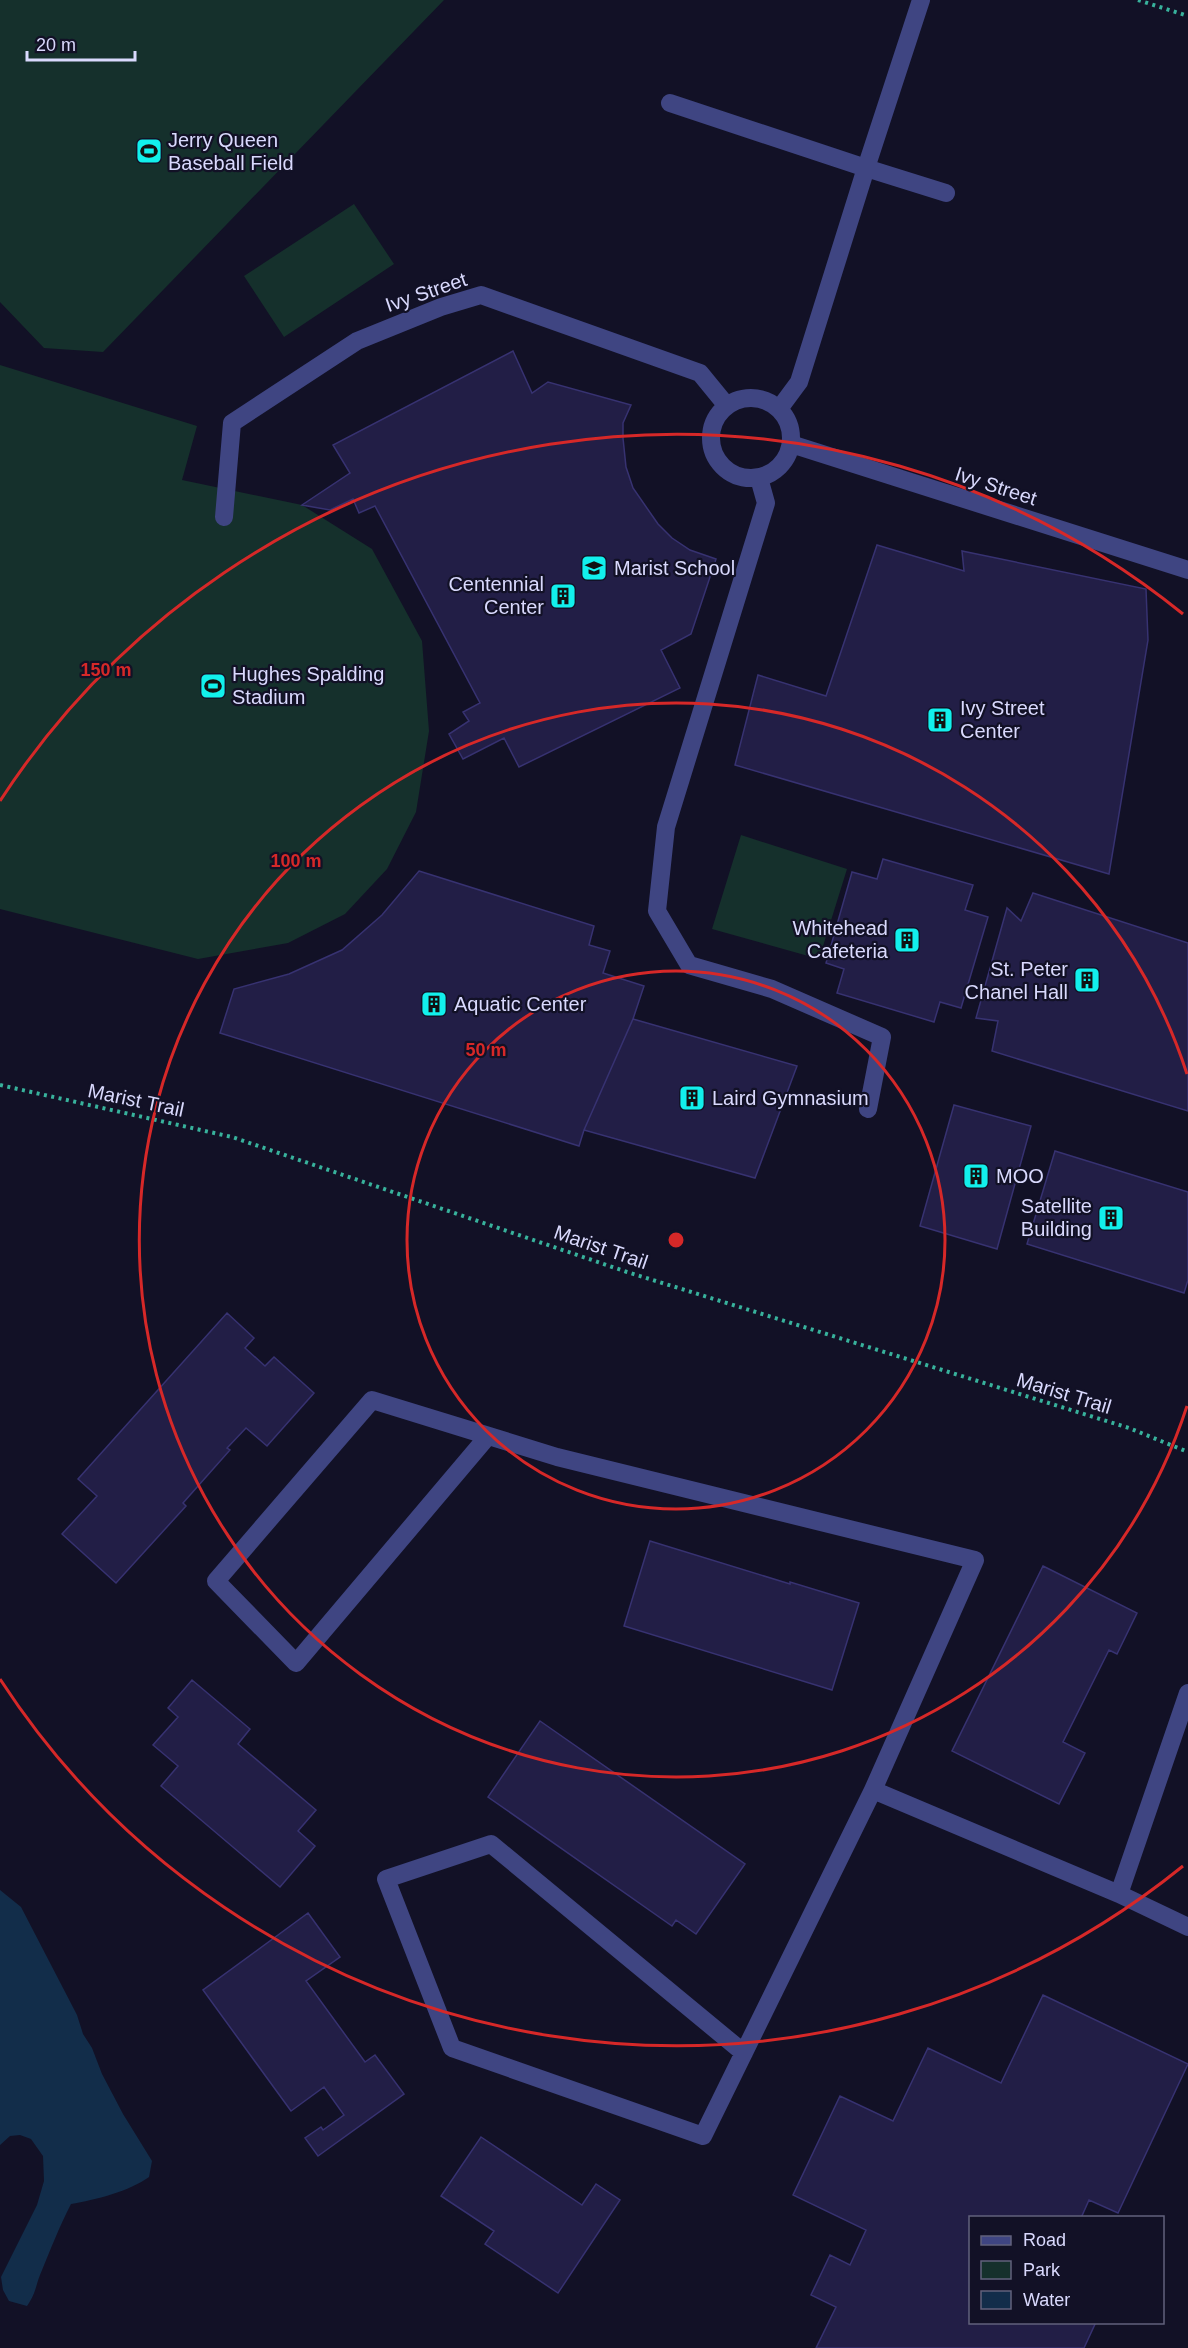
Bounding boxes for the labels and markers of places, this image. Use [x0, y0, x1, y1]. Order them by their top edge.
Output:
place label: Jerry Queen Baseball Field [168, 129, 294, 174]
sports icon: Jerry Queen Baseball Field [134, 136, 164, 166]
school or university icon: Marist School [579, 553, 609, 583]
place label: Marist School [614, 557, 735, 579]
place label: Centennial Center [448, 573, 544, 618]
building icon: Centennial Center [548, 581, 578, 611]
place label: Hughes Spalding Stadium [232, 663, 384, 708]
sports icon: Hughes Spalding Stadium [198, 671, 228, 701]
place label: Ivy Street Center [960, 697, 1045, 742]
building icon: Ivy Street Center [925, 705, 955, 735]
place label: Whitehead Cafeteria [792, 917, 889, 962]
building icon: Whitehead Cafeteria [892, 925, 922, 955]
place label: St. Peter Chanel Hall [965, 958, 1068, 1003]
building icon: St. Peter Chanel Hall [1072, 965, 1102, 995]
building icon: Aquatic Center [419, 989, 449, 1019]
place label: Aquatic Center [454, 993, 587, 1015]
building icon: Laird Gymnasium [677, 1083, 707, 1113]
place label: Laird Gymnasium [712, 1087, 869, 1109]
building icon: MOO [961, 1161, 991, 1191]
place label: MOO [996, 1165, 1044, 1187]
place label: Satellite Building [1021, 1195, 1092, 1240]
building icon: Satellite Building [1096, 1203, 1126, 1233]
centre of rings [666, 1230, 686, 1250]

